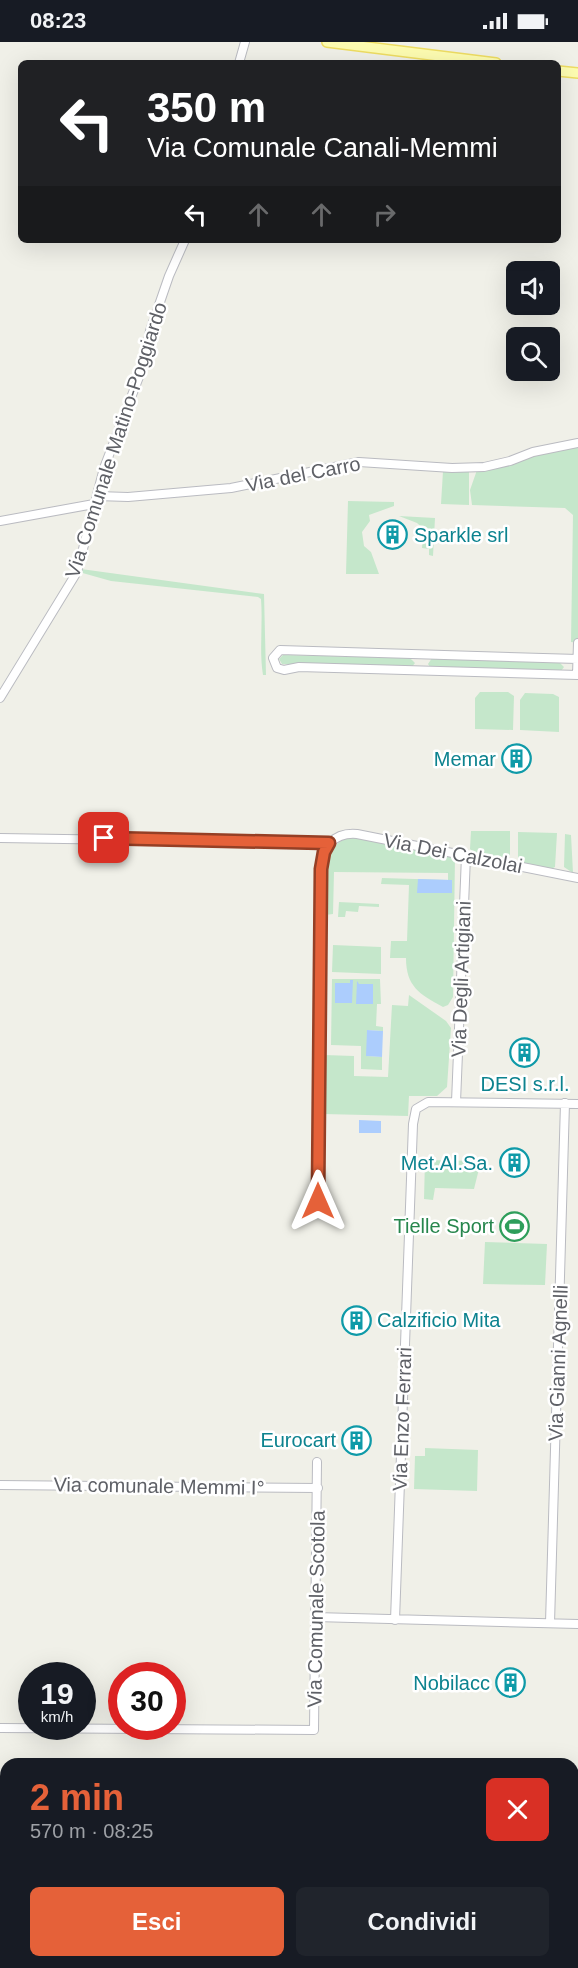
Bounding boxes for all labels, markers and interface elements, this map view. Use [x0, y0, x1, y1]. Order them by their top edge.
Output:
text: 08:23 [30, 8, 86, 33]
icon: left [48, 84, 126, 162]
text: 350 m [147, 84, 266, 131]
text: Via Comunale Canali-Memmi [147, 133, 498, 163]
icon: left [179, 198, 212, 231]
icon: ahead [242, 198, 275, 231]
icon: ahead [305, 198, 338, 231]
icon: right [368, 198, 401, 231]
map controls [506, 261, 560, 381]
button: sound [506, 261, 560, 315]
street label: Via Comunale Matino-Poggiardo [61, 299, 171, 581]
button: search [506, 327, 560, 381]
street label: Via del Carro [244, 452, 362, 496]
building icon: Sparkle srl [377, 519, 409, 551]
place label: Sparkle srl [414, 524, 508, 546]
building icon: Memar [501, 743, 533, 775]
place label: Memar [434, 748, 496, 770]
pin [78, 812, 129, 863]
icon: arrive [87, 821, 120, 854]
street label: Via Dei Calzolai [382, 829, 524, 877]
street label: Via Degli Artigiani [447, 900, 475, 1058]
building icon: DESI s.r.l. [509, 1037, 541, 1069]
place label: DESI s.r.l. [481, 1073, 569, 1095]
building icon: Met.Al.Sa. [498, 1147, 530, 1179]
place label: Met.Al.Sa. [401, 1152, 493, 1174]
position arrow [286, 1169, 350, 1233]
sports icon: Tielle Sport [499, 1210, 531, 1242]
place label: Tielle Sport [394, 1215, 494, 1237]
street label: Via Gianni Agnelli [544, 1284, 572, 1442]
building icon: Calzificio Mita [340, 1304, 372, 1336]
place label: Calzificio Mita [377, 1309, 501, 1331]
street label: Via Enzo Ferrari [388, 1347, 416, 1491]
building icon: Eurocart [341, 1424, 373, 1456]
place label: Eurocart [260, 1429, 336, 1451]
street label: Via comunale Memmi I° [53, 1473, 265, 1499]
street label: Via Comunale Scotola [303, 1509, 329, 1708]
speed limit sign: 30 [108, 1662, 186, 1740]
building icon: Nobilacc [495, 1667, 527, 1699]
place label: Nobilacc [413, 1672, 490, 1694]
text: 19 [40, 1677, 74, 1710]
text: km/h [41, 1708, 73, 1725]
text: 2 min [30, 1777, 124, 1818]
button: close [486, 1778, 549, 1841]
text: 570 m · 08:25 [30, 1820, 153, 1842]
button: Esci [30, 1887, 284, 1956]
button: Condividi [296, 1887, 549, 1956]

